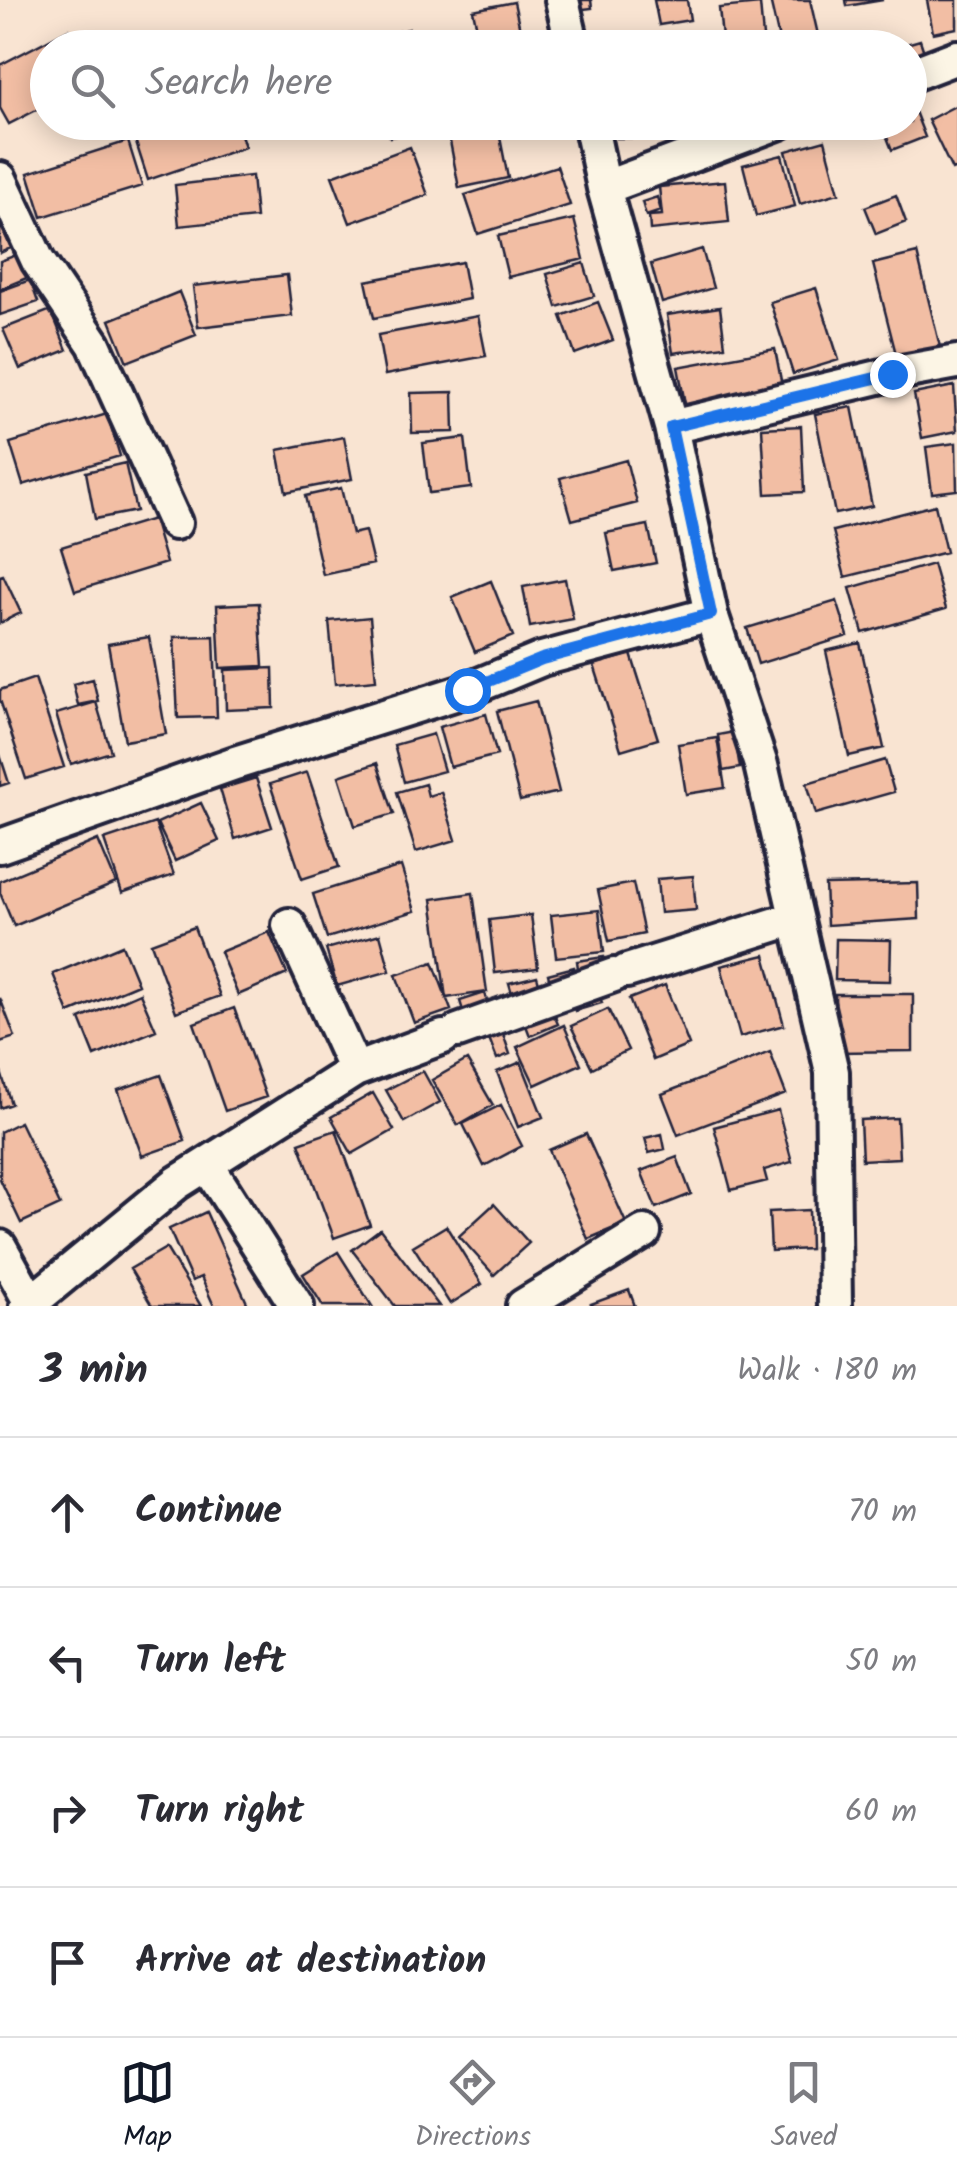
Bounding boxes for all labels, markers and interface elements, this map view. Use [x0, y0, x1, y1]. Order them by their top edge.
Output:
search box [30, 30, 927, 140]
text: Search here [145, 55, 332, 115]
icon: search [65, 58, 120, 113]
route end [870, 352, 916, 398]
route start [445, 668, 491, 714]
text: 3 min [40, 1338, 148, 1405]
text: Walk · 180 m [737, 1346, 917, 1397]
text: Continue [135, 1482, 282, 1542]
icon: ahead [40, 1485, 95, 1540]
text: 70 m [848, 1487, 917, 1538]
text: Turn left [135, 1632, 286, 1692]
icon: left [40, 1635, 95, 1690]
text: 50 m [846, 1637, 917, 1688]
text: Turn right [135, 1782, 304, 1842]
icon: right [40, 1785, 95, 1840]
text: 60 m [845, 1787, 917, 1838]
text: Arrive at destination [135, 1932, 486, 1992]
icon: arrive [40, 1935, 95, 1990]
tab: Map [120, 2055, 175, 2160]
tab: Directions [415, 2055, 531, 2160]
tab: Saved [771, 2055, 837, 2160]

